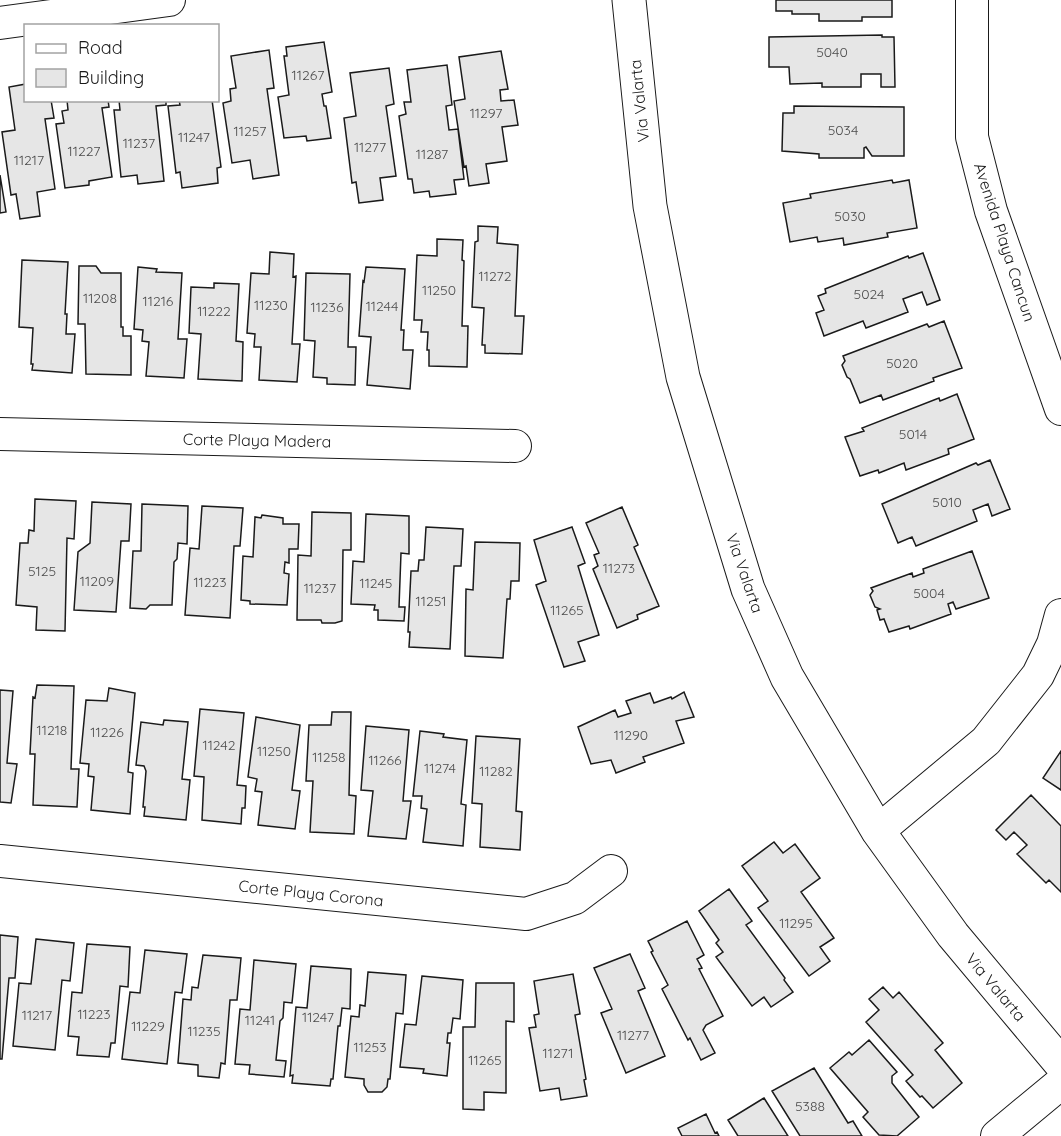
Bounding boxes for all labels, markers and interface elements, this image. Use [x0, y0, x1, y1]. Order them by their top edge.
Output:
legend [24, 24, 219, 102]
text: Road [78, 36, 123, 59]
house number: 5040 [816, 43, 848, 61]
street label: Via Valarta [625, 59, 653, 143]
text: Building [78, 66, 144, 89]
house number: 11267 [292, 66, 324, 84]
house number: 11297 [470, 104, 502, 122]
house number: 5034 [828, 121, 858, 139]
house number: 11257 [234, 122, 266, 140]
house number: 11247 [178, 128, 210, 146]
house number: 11237 [123, 134, 155, 152]
house number: 11277 [354, 138, 386, 156]
house number: 11227 [68, 142, 100, 160]
house number: 11287 [416, 145, 448, 163]
house number: 11217 [14, 151, 44, 169]
street label: Avenida Playa Cancun [970, 160, 1040, 324]
house number: 5030 [834, 207, 866, 225]
house number: 11272 [479, 267, 512, 285]
house number: 11250 [422, 281, 456, 299]
house number: 5024 [854, 285, 884, 303]
house number: 11208 [83, 289, 117, 307]
house number: 11216 [143, 292, 174, 310]
house number: 11230 [254, 296, 288, 314]
house number: 11244 [366, 297, 398, 315]
house number: 11236 [311, 298, 344, 316]
house number: 11222 [197, 302, 231, 320]
house number: 5020 [886, 354, 918, 372]
house number: 5014 [899, 425, 927, 443]
street label: Corte Playa Madera [183, 429, 331, 451]
house number: 5010 [932, 493, 962, 511]
street label: Via Valarta [722, 531, 768, 615]
house number: 11273 [603, 559, 635, 577]
house number: 5125 [28, 562, 56, 580]
house number: 11209 [80, 572, 114, 590]
house number: 11223 [193, 573, 227, 591]
house number: 11245 [359, 574, 393, 592]
house number: 11237 [304, 579, 336, 597]
house number: 5004 [913, 584, 945, 602]
house number: 11251 [416, 592, 446, 610]
house number: 11265 [550, 601, 584, 619]
house number: 11218 [37, 721, 67, 739]
house number: 11226 [90, 723, 124, 741]
house number: 11290 [614, 726, 648, 744]
house number: 11242 [202, 736, 236, 754]
house number: 11250 [257, 742, 291, 760]
house number: 11258 [312, 748, 346, 766]
house number: 11266 [368, 751, 402, 769]
house number: 11274 [424, 759, 456, 777]
house number: 11282 [479, 762, 513, 780]
street label: Corte Playa Corona [238, 875, 384, 911]
house number: 11295 [779, 914, 813, 932]
street label: Via Valarta [962, 949, 1030, 1025]
house number: 11223 [77, 1005, 111, 1023]
house number: 11217 [22, 1006, 52, 1024]
house number: 11247 [302, 1008, 334, 1026]
house number: 11241 [245, 1011, 275, 1029]
house number: 11229 [131, 1017, 165, 1035]
house number: 11235 [187, 1022, 221, 1040]
house number: 11277 [617, 1026, 649, 1044]
house number: 11253 [353, 1038, 387, 1056]
house number: 11271 [543, 1044, 573, 1062]
house number: 11265 [468, 1051, 502, 1069]
house number: 5388 [795, 1097, 825, 1115]

